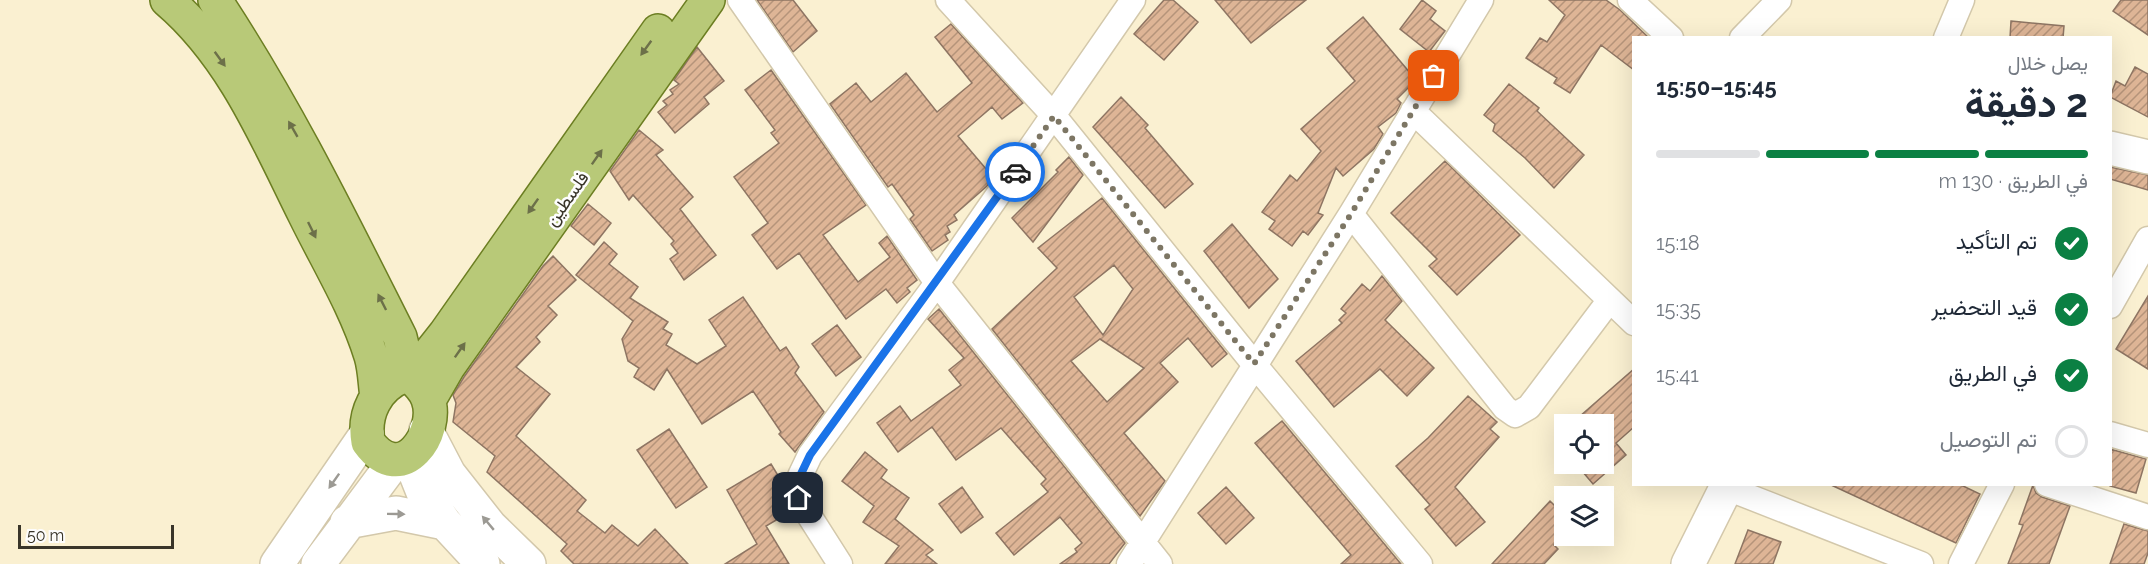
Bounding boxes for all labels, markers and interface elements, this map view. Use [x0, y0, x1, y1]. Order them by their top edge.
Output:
one-way arrow [640, 39, 652, 55]
pin [1408, 50, 1459, 101]
one-way arrow [214, 51, 226, 66]
text: يصل خلال [2008, 51, 2088, 75]
icon: bag [1417, 59, 1450, 92]
text: 15:45–15:50 [1656, 74, 1777, 100]
text: 2 دقيقة [1965, 80, 2088, 126]
one-way arrow [287, 121, 298, 137]
courier [985, 142, 1045, 202]
one-way arrow [591, 149, 602, 165]
icon: car [999, 156, 1032, 189]
street label: فلسطين [540, 168, 594, 230]
text: في الطريق · 130 m [1939, 169, 2088, 193]
one-way arrow [527, 198, 539, 214]
one-way arrow [308, 222, 317, 239]
icon: check [2055, 227, 2088, 260]
text: تم التأكيد [1956, 228, 2037, 254]
text: 15:18 [1656, 231, 1700, 255]
icon: check [2055, 293, 2088, 326]
one-way arrow [378, 294, 387, 311]
text: قيد التحضير [1931, 294, 2037, 320]
text: 15:35 [1656, 297, 1701, 321]
one-way arrow [454, 343, 466, 359]
icon: check [2055, 359, 2088, 392]
text: في الطريق [1948, 360, 2037, 386]
text: 15:41 [1656, 363, 1699, 387]
map controls [1554, 414, 1614, 546]
button: locate [1554, 414, 1614, 474]
text: تم التوصيل [1940, 426, 2037, 452]
pin [772, 472, 823, 523]
one-way arrow [328, 473, 340, 489]
icon: home [781, 481, 814, 514]
button: layers [1554, 486, 1614, 546]
one-way arrow [387, 509, 406, 519]
one-way arrow [481, 515, 495, 530]
scale bar [18, 522, 174, 550]
text: 50 m [27, 526, 64, 545]

